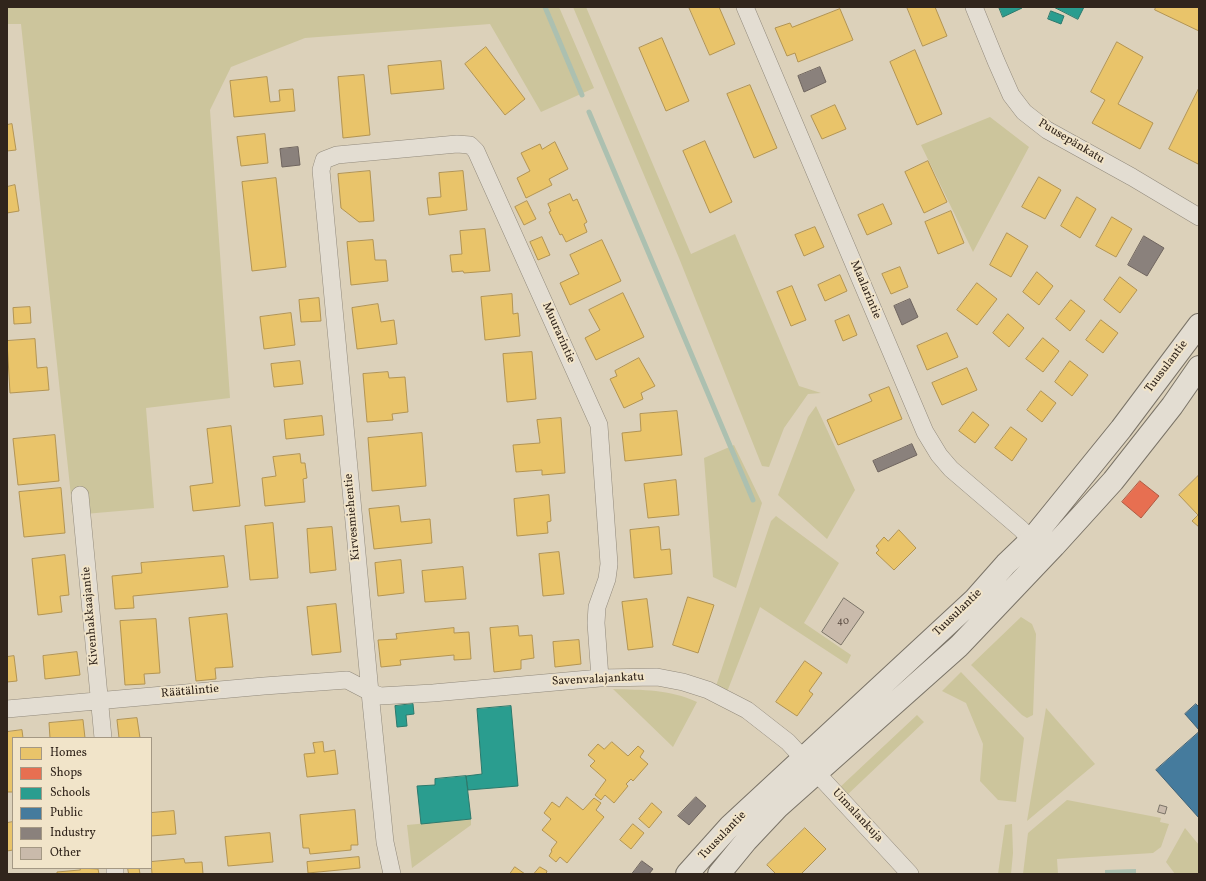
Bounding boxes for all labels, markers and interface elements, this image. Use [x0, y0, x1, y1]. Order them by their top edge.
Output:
street label: Puusepänkatu [1035, 117, 1107, 167]
street label: Maalarintie [846, 259, 884, 321]
street label: Muurarintie [538, 300, 578, 366]
street label: Tuusulantie [1143, 338, 1191, 396]
street label: Kirvesmiehentie [342, 473, 364, 561]
street label: Kivenhakkaajantie [80, 566, 102, 666]
street label: Tuusulantie [931, 586, 985, 640]
house number: 40 [837, 616, 849, 628]
street label: Savenvalajankatu [551, 670, 645, 690]
street label: Räätälintie [160, 682, 220, 702]
legend [12, 737, 152, 869]
text: Homes [50, 745, 87, 761]
text: Shops [50, 765, 82, 781]
text: Schools [50, 785, 90, 801]
street label: Uimalankuja [829, 786, 885, 846]
text: Public [50, 805, 83, 821]
street label: Tuusulantie [696, 809, 750, 863]
text: Industry [50, 825, 96, 841]
text: Other [50, 845, 81, 861]

